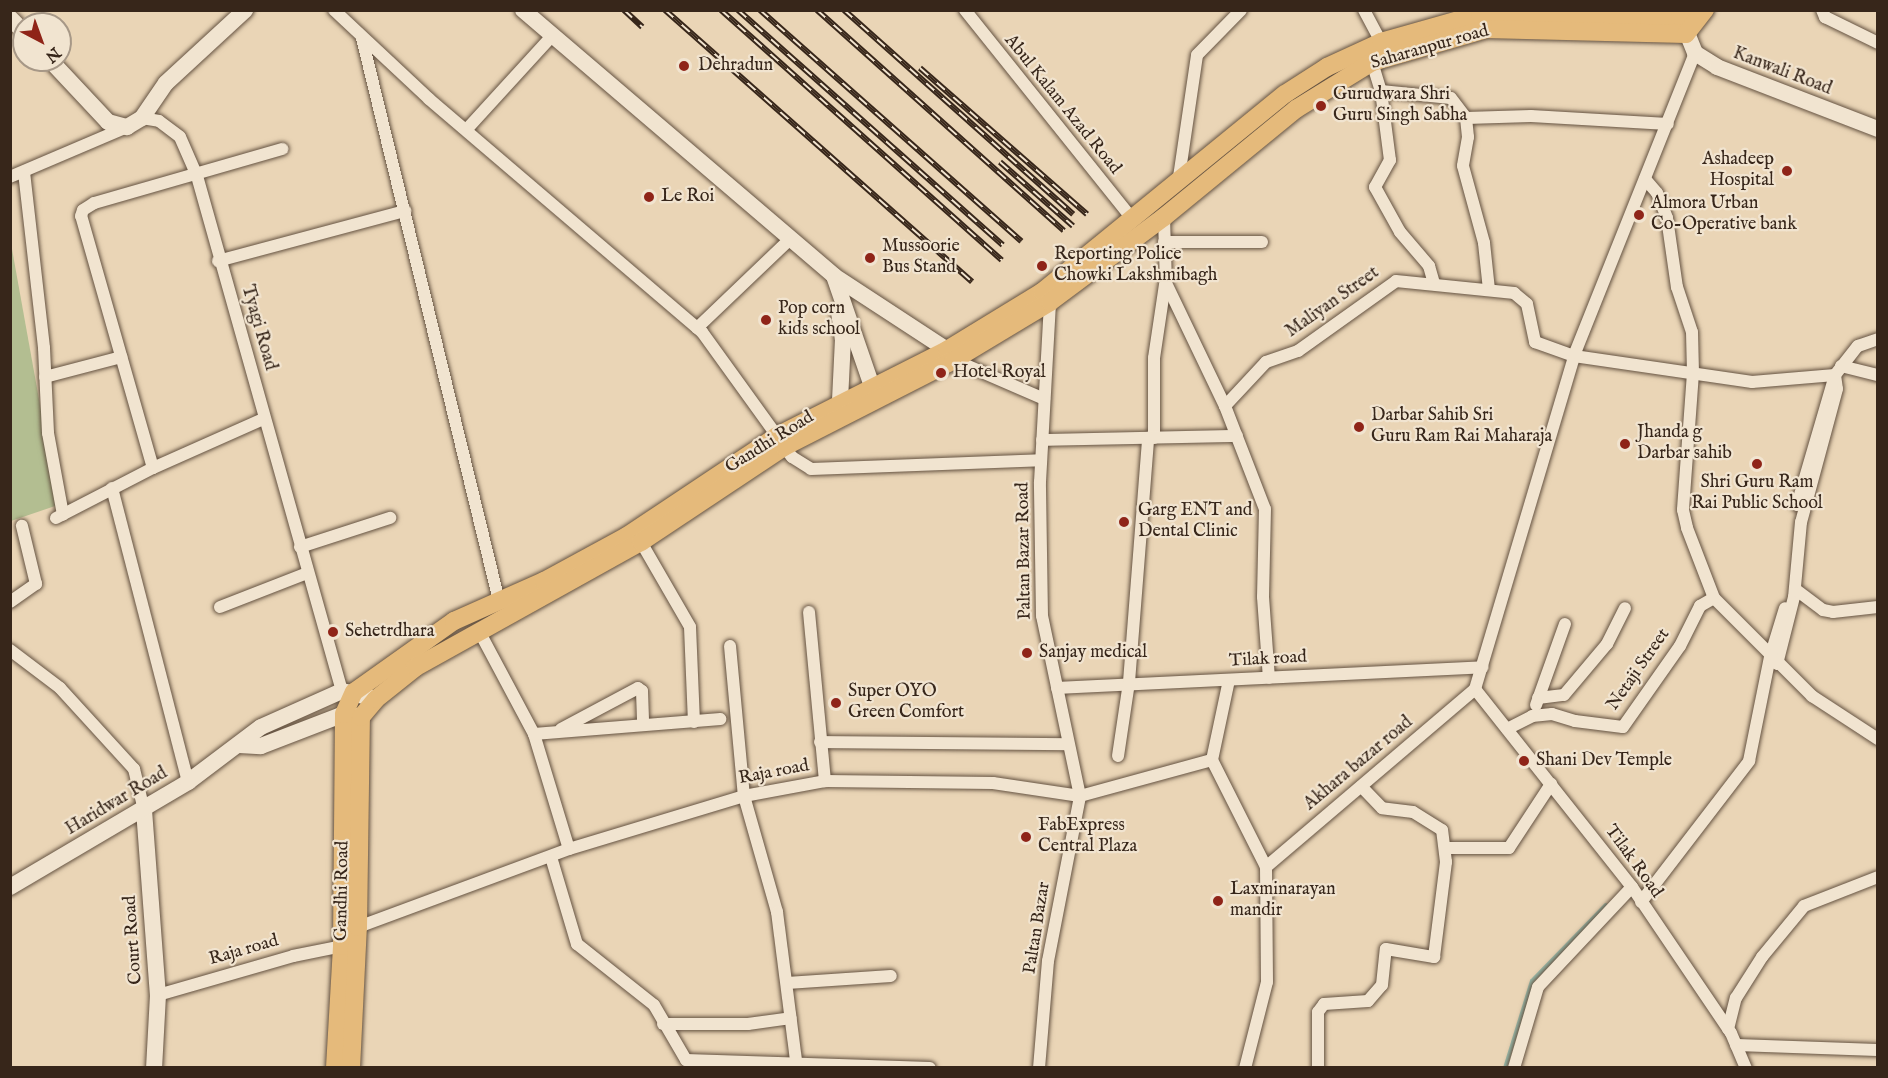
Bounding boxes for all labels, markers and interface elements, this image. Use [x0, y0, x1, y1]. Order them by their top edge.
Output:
north arrow [12, 12, 72, 72]
street label: Saharanpur road [1369, 21, 1491, 75]
street label: Abul Kalam Azad Road [999, 31, 1125, 179]
text: N [41, 42, 64, 66]
street label: Kanwali Road [1730, 43, 1834, 101]
place label: Dehradun [698, 55, 773, 77]
marker: Dehradun [675, 57, 693, 75]
place label: Gurudwara Shri Guru Singh Sabha [1333, 85, 1467, 128]
marker: Gurudwara Shri Guru Singh Sabha [1314, 99, 1328, 113]
place label: Ashadeep Hospital [1702, 150, 1774, 192]
marker: Ashadeep Hospital [1778, 162, 1796, 180]
place label: Le Roi [661, 186, 714, 208]
marker: Le Roi [642, 190, 656, 204]
place label: Almora Urban Co-Operative bank [1651, 194, 1797, 236]
marker: Almora Urban Co-Operative bank [1632, 208, 1646, 222]
place label: Mussoorie Bus Stand [882, 237, 960, 280]
place label: Reporting Police Chowki Lakshmibagh [1054, 245, 1217, 288]
marker: Mussoorie Bus Stand [863, 251, 877, 265]
marker: Reporting Police Chowki Lakshmibagh [1035, 259, 1049, 273]
street label: Maliyan Street [1282, 263, 1384, 343]
street label: Tyagi Road [236, 283, 280, 373]
place label: Pop corn kids school [778, 299, 860, 342]
marker: Pop corn kids school [759, 313, 773, 327]
place label: Hotel Royal [953, 362, 1046, 384]
marker: Hotel Royal [934, 366, 948, 380]
place label: Darbar Sahib Sri Guru Ram Rai Maharaja [1371, 406, 1552, 448]
street label: Gandhi Road [722, 407, 818, 479]
marker: Darbar Sahib Sri Guru Ram Rai Maharaja [1352, 420, 1366, 434]
place label: Jhanda g Darbar sahib [1637, 423, 1732, 466]
marker: Jhanda g Darbar sahib [1618, 437, 1632, 451]
marker: Shri Guru Ram Rai Public School [1750, 457, 1764, 471]
place label: Shri Guru Ram Rai Public School [1691, 473, 1823, 516]
street label: Paltan Bazar Road [1013, 482, 1037, 620]
place label: Garg ENT and Dental Clinic [1138, 501, 1252, 544]
marker: Garg ENT and Dental Clinic [1115, 513, 1133, 531]
place label: Sehetrdhara [345, 621, 434, 643]
marker: Sehetrdhara [326, 625, 340, 639]
street label: Netaji Street [1603, 625, 1675, 715]
place label: Sanjay medical [1039, 642, 1147, 664]
marker: Sanjay medical [1020, 646, 1034, 660]
street label: Tilak road [1229, 647, 1307, 673]
place label: Super OYO Green Comfort [848, 682, 964, 724]
marker: Super OYO Green Comfort [829, 696, 843, 710]
street label: Akhara bazar road [1300, 712, 1418, 816]
place label: Shani Dev Temple [1536, 750, 1672, 772]
marker: Shani Dev Temple [1517, 754, 1531, 768]
street label: Raja road [737, 756, 811, 790]
street label: Haridwar Road [62, 763, 172, 841]
place label: FabExpress Central Plaza [1038, 816, 1137, 858]
street label: Tilak Road [1599, 821, 1667, 903]
marker: FabExpress Central Plaza [1019, 830, 1033, 844]
street label: Gandhi Road [331, 841, 355, 941]
street label: Paltan Bazar [1020, 880, 1056, 976]
place label: Laxminarayan mandir [1230, 880, 1336, 922]
marker: Laxminarayan mandir [1211, 894, 1225, 908]
street label: Court Road [120, 895, 148, 985]
street label: Raja road [207, 931, 281, 971]

